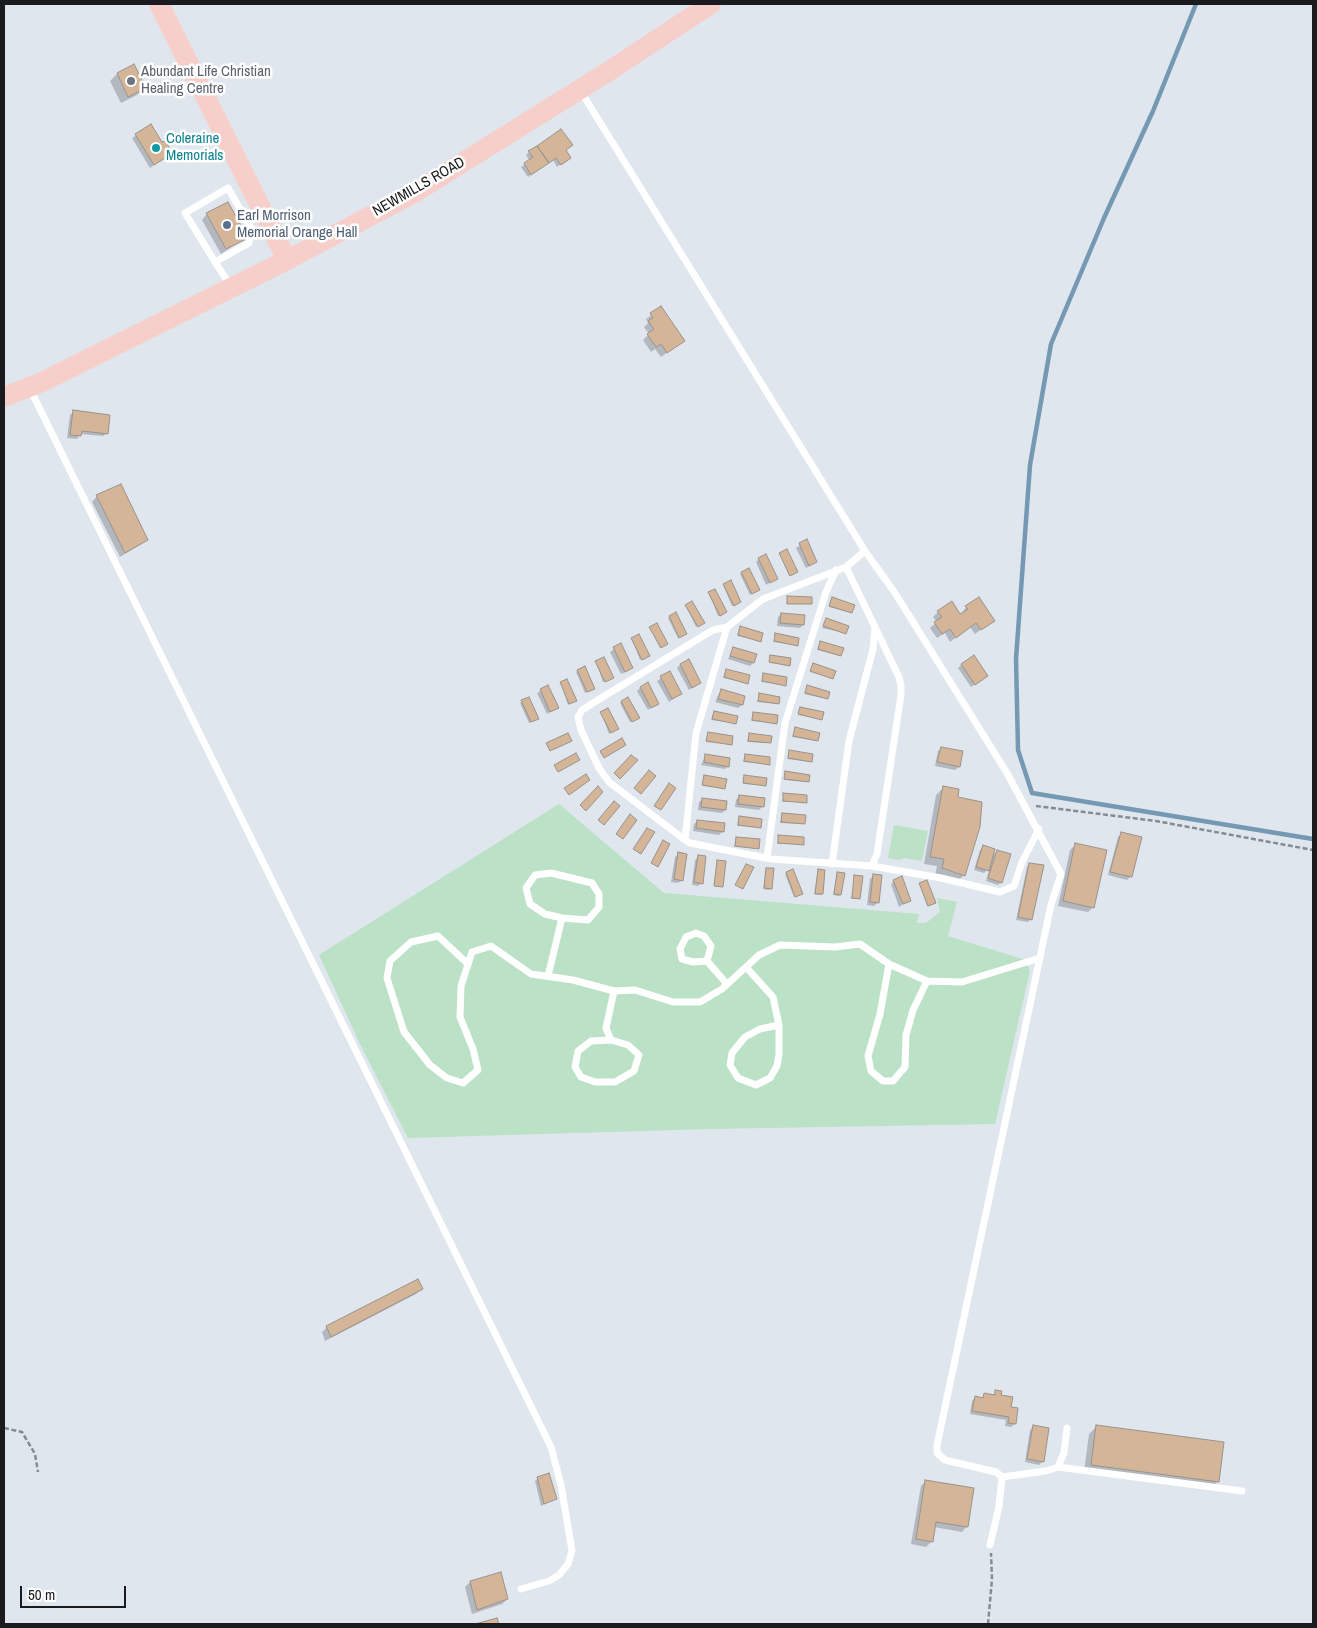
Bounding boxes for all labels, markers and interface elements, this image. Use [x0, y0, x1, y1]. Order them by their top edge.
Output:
place label: Abundant Life Christian Healing Centre [141, 63, 271, 98]
marker: Abundant Life Christian Healing Centre [125, 75, 137, 87]
place label: Coleraine Memorials [166, 130, 223, 165]
marker: Coleraine Memorials [150, 142, 162, 154]
street label: NEWMILLS ROAD [370, 153, 468, 221]
place label: Earl Morrison Memorial Orange Hall [237, 207, 357, 242]
marker: Earl Morrison Memorial Orange Hall [221, 219, 233, 231]
scale bar [22, 1576, 129, 1608]
text: 50 m [28, 1584, 55, 1605]

